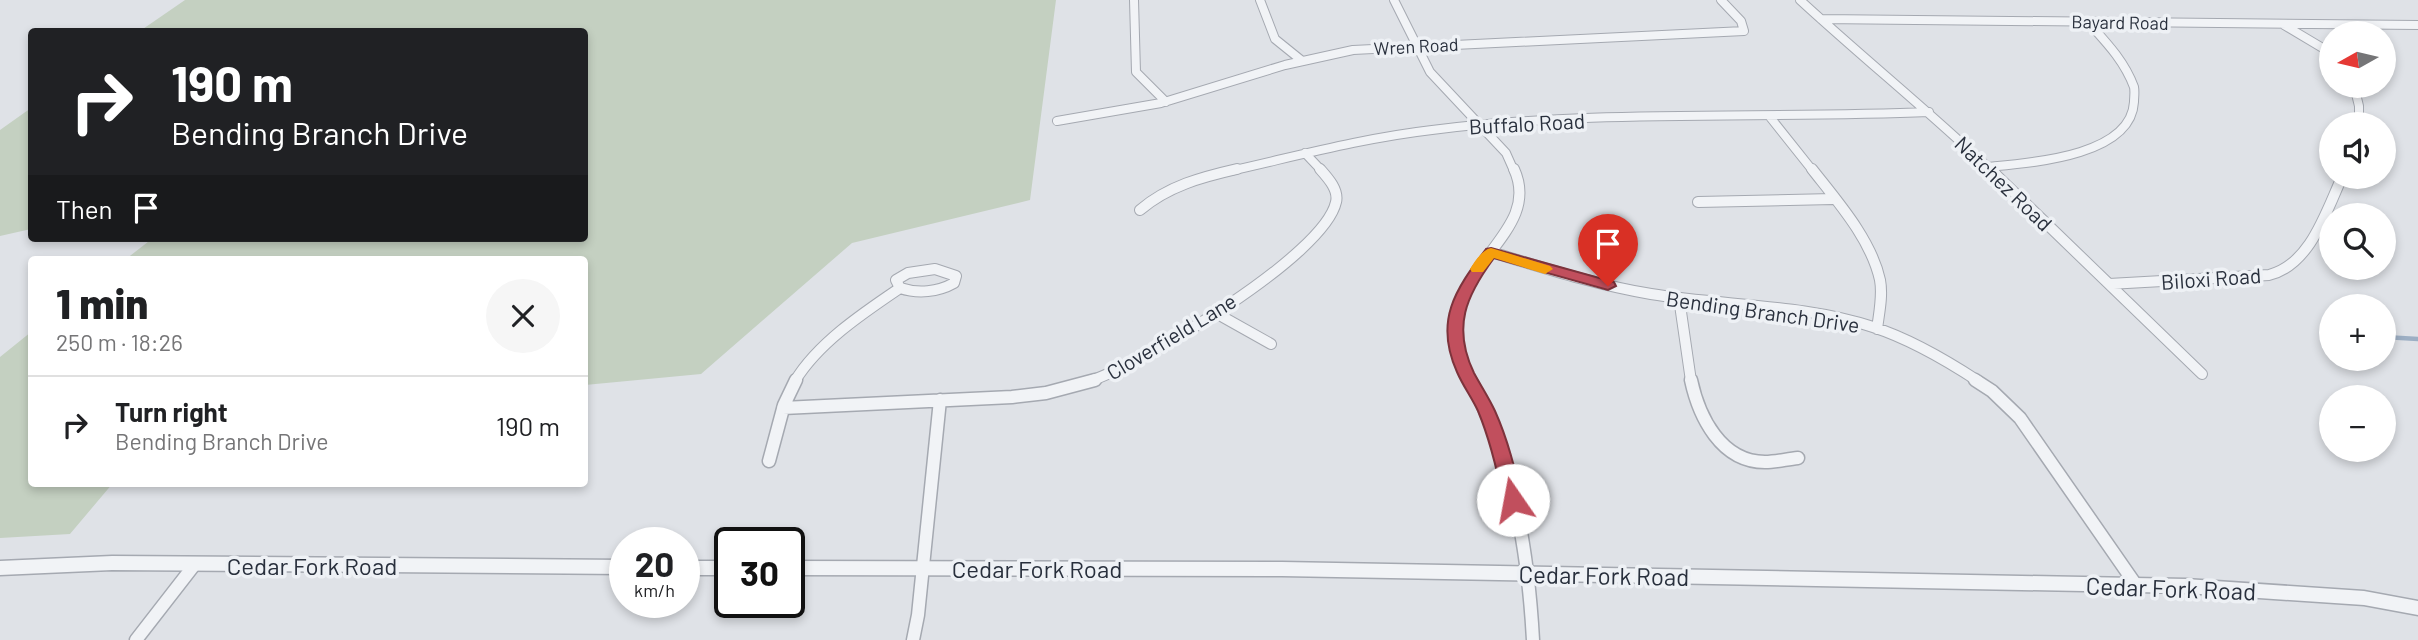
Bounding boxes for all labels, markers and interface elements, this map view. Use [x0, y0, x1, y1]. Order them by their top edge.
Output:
street label: Bayard Road [2071, 10, 2169, 34]
north arrow [2319, 21, 2396, 98]
map controls [2319, 21, 2396, 462]
street label: Wren Road [1373, 33, 1459, 59]
text: 190 m [171, 53, 293, 112]
icon: right [56, 56, 147, 147]
street label: Buffalo Road [1468, 107, 1586, 139]
button: sound [2319, 112, 2396, 189]
text: Bending Branch Drive [171, 113, 468, 151]
street label: Natchez Road [1950, 130, 2058, 236]
icon: arrive [127, 189, 165, 227]
text: Then [56, 193, 113, 224]
button: search [2319, 203, 2396, 280]
pin [1578, 214, 1638, 286]
icon: arrive [1589, 225, 1627, 263]
street label: Biloxi Road [2160, 262, 2262, 294]
text: 1 min [56, 277, 148, 327]
button: close [486, 279, 560, 353]
street label: Bending Branch Drive [1665, 285, 1861, 337]
street label: Cloverfield Lane [1102, 288, 1240, 384]
button: + [2319, 294, 2396, 371]
text: 250 m · 18:26 [56, 328, 183, 356]
button: − [2319, 385, 2396, 462]
text: Turn right [115, 396, 228, 427]
icon: right [56, 406, 94, 444]
text: 190 m [496, 410, 560, 441]
text: Bending Branch Drive [115, 427, 329, 455]
position arrow [1476, 463, 1550, 537]
speed limit sign: 30 [714, 527, 805, 618]
text: 20 [635, 542, 674, 584]
street label: Cedar Fork Road [227, 551, 397, 580]
street label: Cedar Fork Road [952, 554, 1122, 583]
street label: Cedar Fork Road [1518, 559, 1690, 591]
street label: Cedar Fork Road [2085, 571, 2257, 605]
text: km/h [634, 579, 675, 601]

